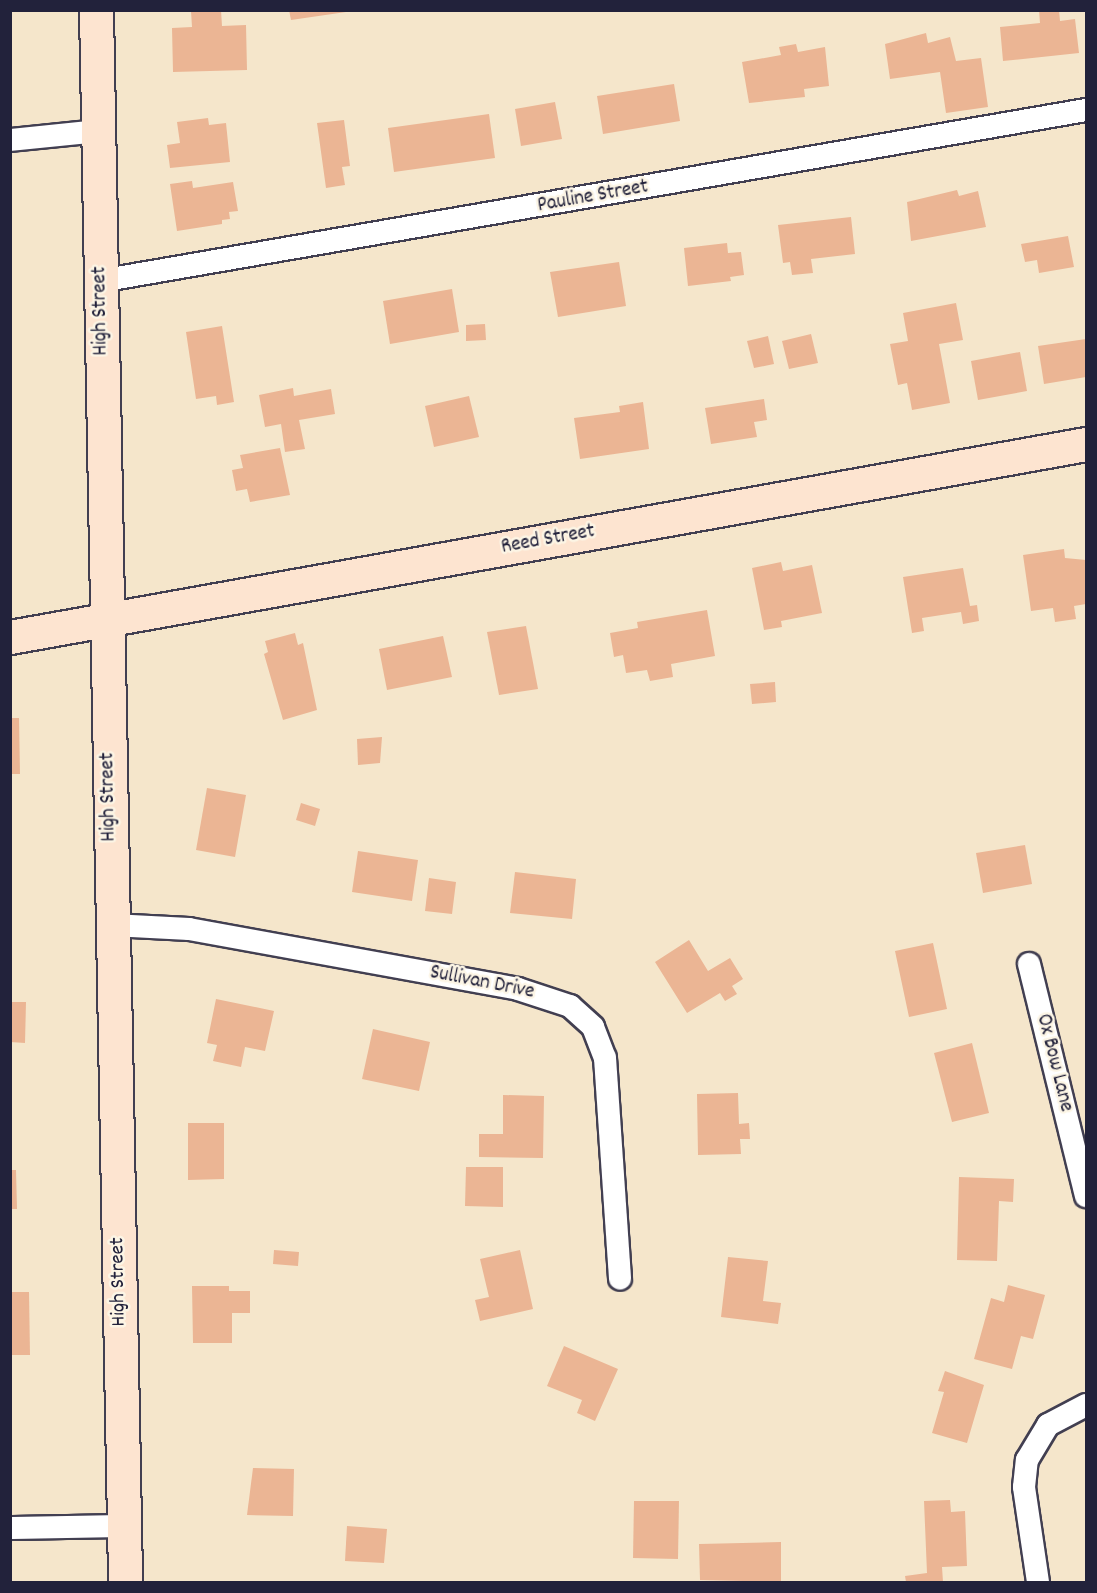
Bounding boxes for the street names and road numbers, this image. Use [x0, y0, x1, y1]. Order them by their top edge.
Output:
street label: Pauline Street [536, 175, 650, 219]
street label: High Street [88, 266, 114, 356]
street label: Reed Street [499, 519, 597, 561]
street label: High Street [96, 752, 122, 842]
street label: Sullivan Drive [428, 961, 536, 1005]
street label: Ox Bow Lane [1030, 1012, 1078, 1114]
street label: High Street [106, 1237, 132, 1327]

